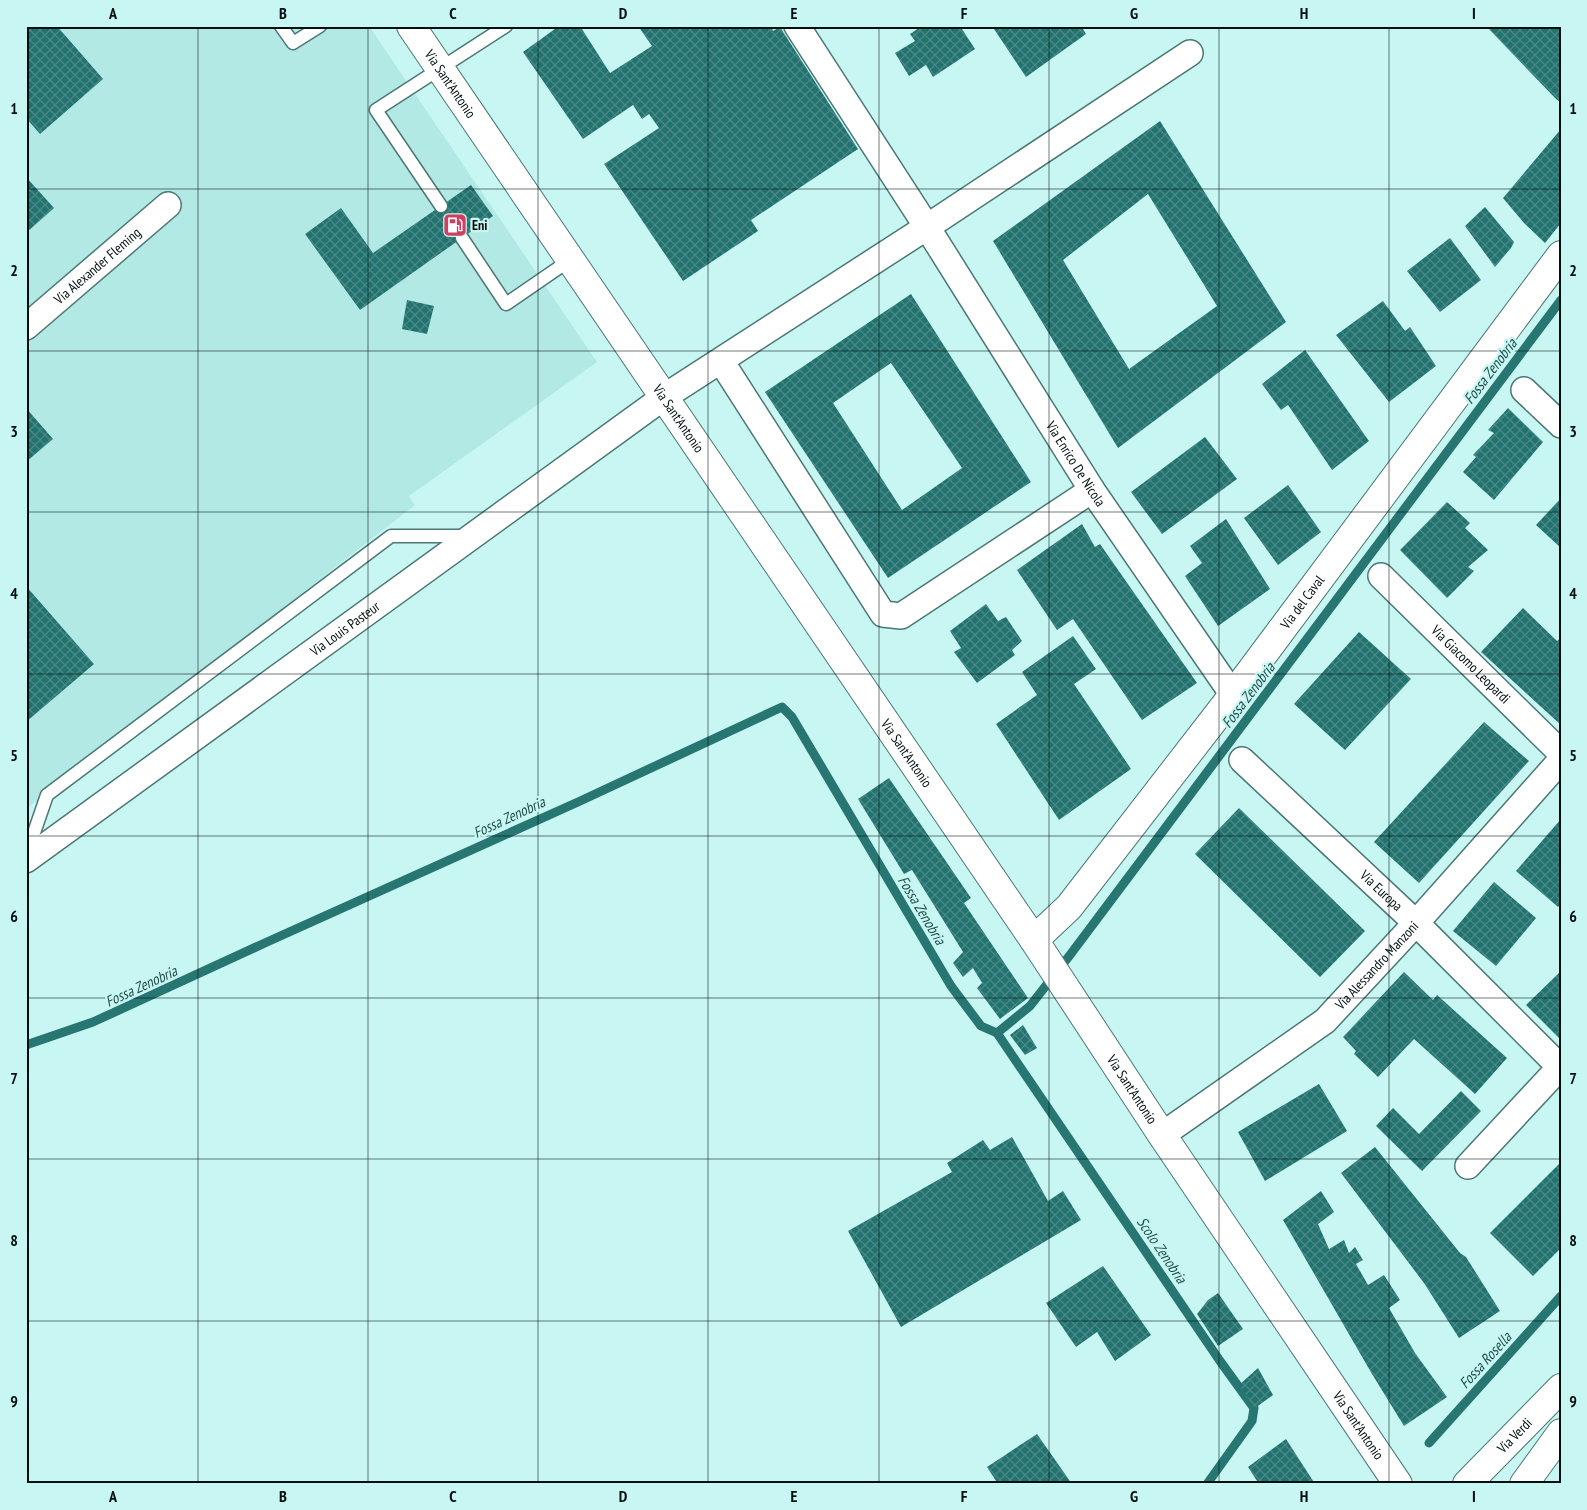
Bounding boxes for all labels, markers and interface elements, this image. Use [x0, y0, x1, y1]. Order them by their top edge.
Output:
text: A [108, 3, 118, 23]
text: B [279, 3, 287, 23]
text: C [449, 3, 457, 23]
text: D [619, 3, 628, 23]
text: E [791, 3, 798, 23]
text: F [961, 3, 968, 23]
text: G [1130, 3, 1138, 23]
text: H [1300, 3, 1308, 23]
text: I [1472, 3, 1476, 23]
street label: Via Sant'Antonio [420, 45, 480, 121]
text: 1 [10, 98, 18, 118]
text: 1 [1569, 98, 1577, 118]
fuel station icon: Eni [442, 212, 468, 238]
place label: Eni [472, 216, 487, 234]
street label: Via Alexander Fleming [49, 224, 144, 309]
text: 2 [10, 260, 18, 280]
text: 2 [1569, 260, 1577, 280]
water label: Fossa Zenobria [1459, 334, 1521, 407]
street label: Via Sant'Antonio [648, 380, 708, 456]
street label: Via Enrico De Nicola [1042, 417, 1110, 510]
text: 3 [10, 421, 18, 441]
text: 3 [1569, 421, 1577, 441]
street label: Via del Caval [1276, 571, 1329, 633]
text: 4 [10, 583, 18, 603]
text: 4 [1569, 583, 1577, 603]
street label: Via Louis Pasteur [306, 597, 383, 661]
street label: Via Giacomo Leopardi [1427, 621, 1514, 707]
water label: Fossa Zenobria [1217, 658, 1279, 731]
street label: Via Sant'Antonio [876, 715, 936, 791]
text: 5 [10, 745, 18, 765]
text: 5 [1569, 745, 1577, 765]
water label: Fossa Zenobria [470, 792, 549, 842]
street label: Via Europa [1356, 866, 1406, 915]
water label: Fossa Zenobria [894, 872, 950, 949]
text: 6 [10, 906, 18, 926]
text: 6 [1569, 906, 1577, 926]
street label: Via Alessandro Manzoni [1331, 917, 1422, 1014]
water label: Fossa Zenobria [102, 961, 181, 1011]
street label: Via Sant'Antonio [1102, 1051, 1161, 1127]
text: 7 [10, 1068, 18, 1088]
text: 7 [1569, 1068, 1577, 1088]
water label: Scolo Zenobria [1133, 1213, 1192, 1288]
text: 8 [10, 1230, 18, 1250]
text: 8 [1569, 1230, 1577, 1250]
water label: Fossa Rosella [1455, 1327, 1516, 1392]
street label: Via Sant'Antonio [1328, 1387, 1388, 1463]
text: 9 [10, 1391, 18, 1411]
text: 9 [1569, 1391, 1577, 1411]
street label: Via Verdi [1493, 1414, 1536, 1458]
text: A [108, 1486, 118, 1506]
text: B [279, 1486, 287, 1506]
text: C [449, 1486, 457, 1506]
text: D [619, 1486, 628, 1506]
text: E [791, 1486, 798, 1506]
text: F [961, 1486, 968, 1506]
text: G [1130, 1486, 1138, 1506]
text: H [1300, 1486, 1308, 1506]
text: I [1472, 1486, 1476, 1506]

